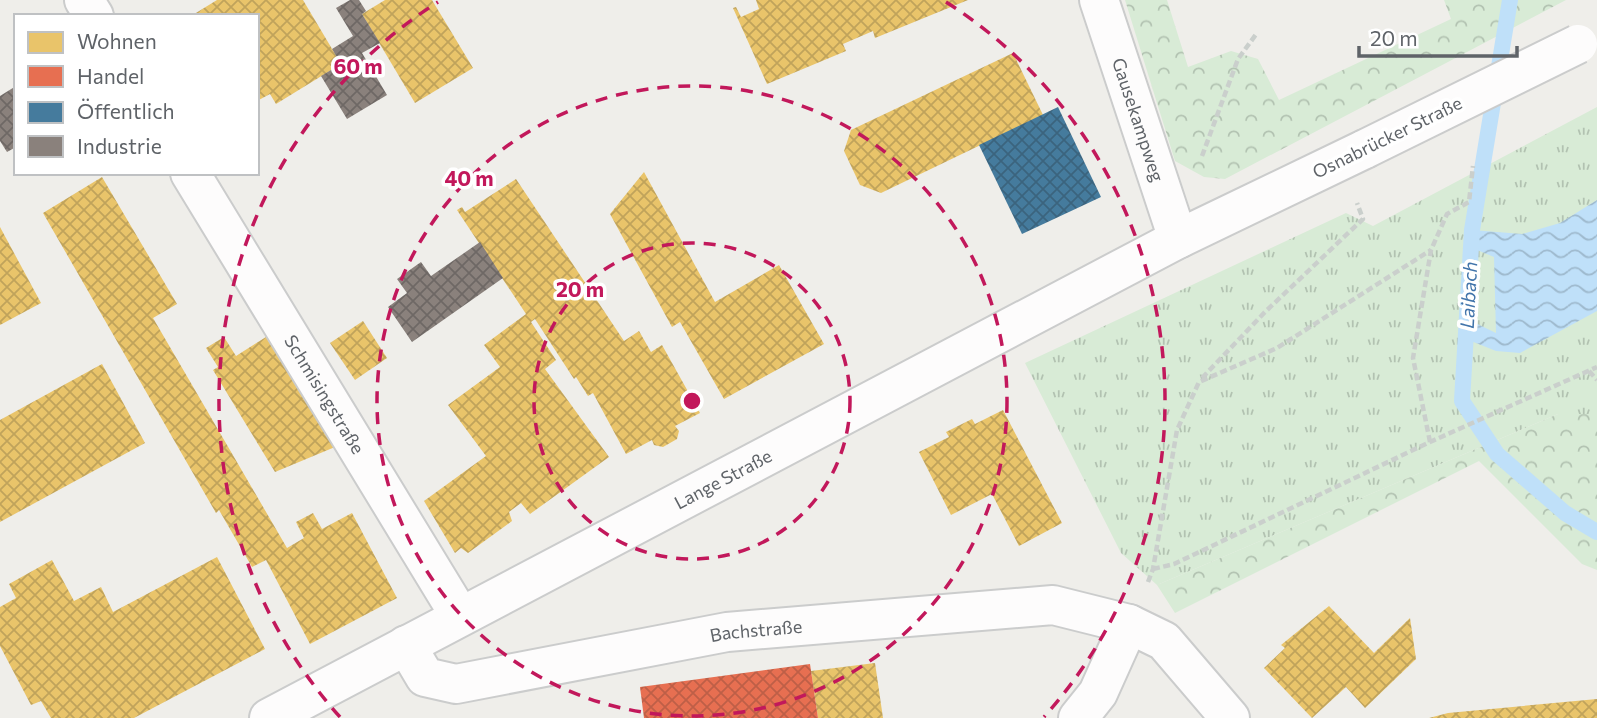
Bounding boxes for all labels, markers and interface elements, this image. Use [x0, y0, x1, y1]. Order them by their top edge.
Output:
legend [14, 14, 259, 175]
scale bar [1359, 14, 1516, 58]
text: 20 m [1370, 25, 1418, 50]
text: Wohnen [77, 28, 157, 53]
text: 60 m [333, 53, 383, 78]
street label: Gausekampweg [1108, 55, 1169, 185]
text: Handel [77, 63, 144, 88]
street label: Osnabrücker Straße [1309, 91, 1465, 183]
text: Öffentlich [77, 98, 175, 123]
text: Industrie [77, 133, 162, 158]
text: 40 m [444, 165, 494, 190]
water label: Laibach [1455, 261, 1481, 329]
text: 20 m [556, 276, 604, 301]
street label: Schmisingstraße [280, 331, 369, 458]
centre of rings [680, 389, 704, 413]
street label: Lange Straße [670, 444, 775, 514]
street label: Bachstraße [708, 615, 803, 646]

